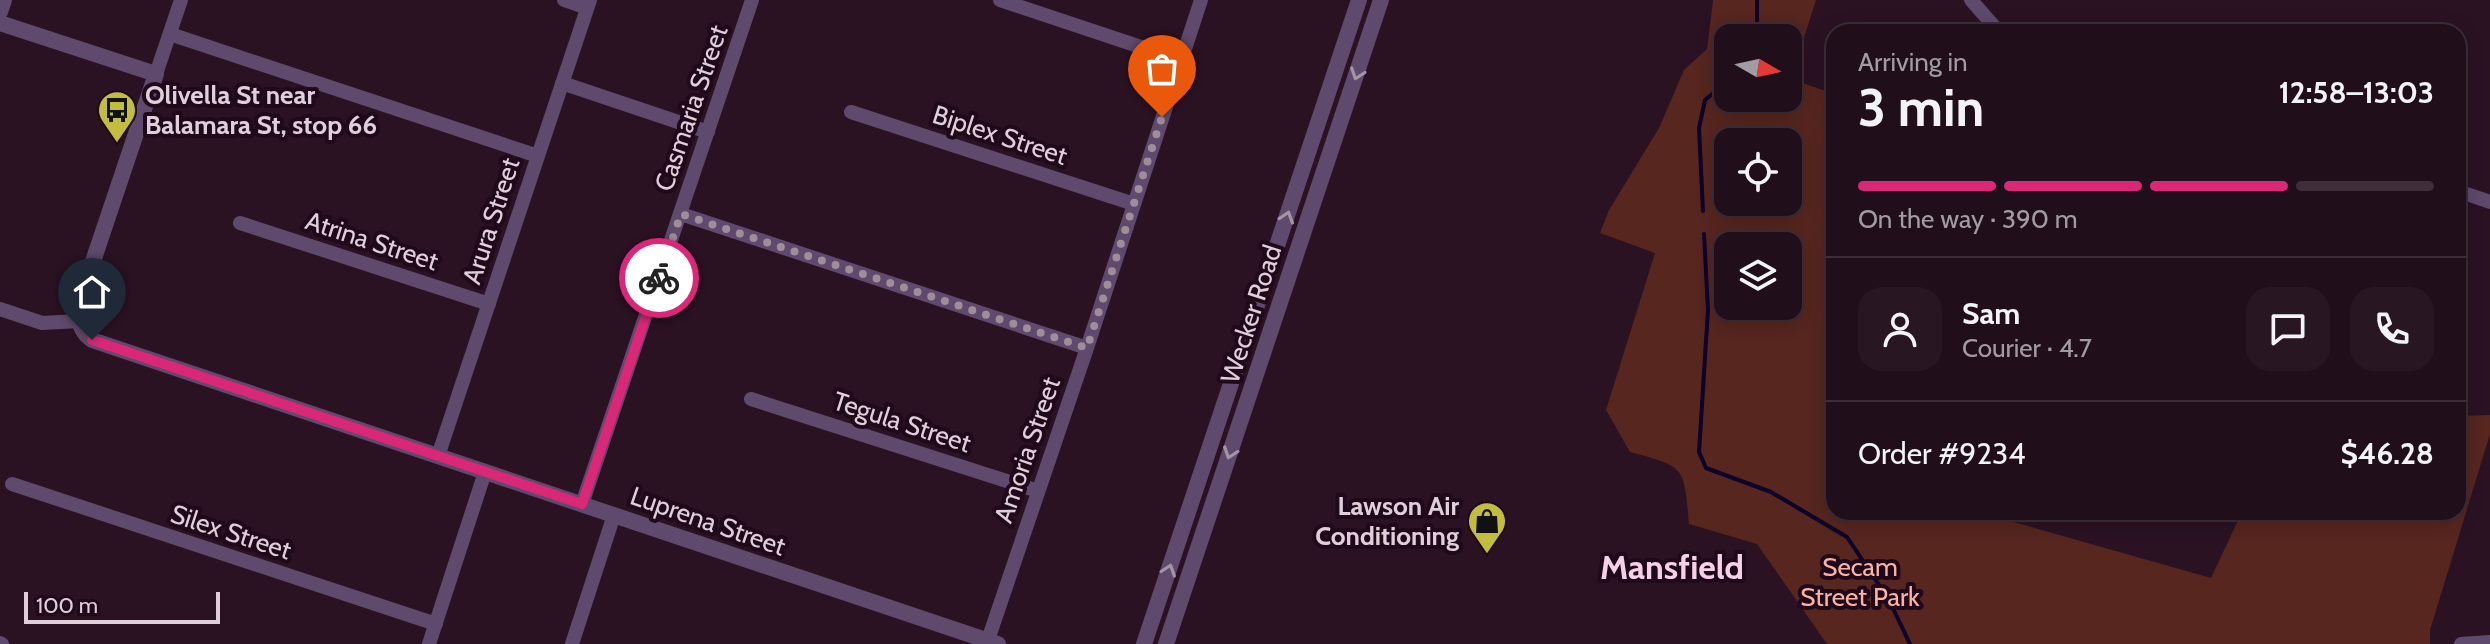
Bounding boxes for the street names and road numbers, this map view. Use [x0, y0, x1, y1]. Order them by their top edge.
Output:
street label: Casmaria Street [648, 21, 734, 195]
street label: Biplex Street [929, 98, 1072, 172]
street label: Arura Street [456, 154, 527, 288]
street label: Atrina Street [302, 205, 443, 278]
street label: Wecker Road [1214, 241, 1288, 387]
street label: Amoria Street [987, 373, 1067, 527]
street label: Tegula Street [829, 385, 975, 459]
street label: Luprena Street [626, 480, 790, 563]
street label: Silex Street [167, 498, 295, 567]

